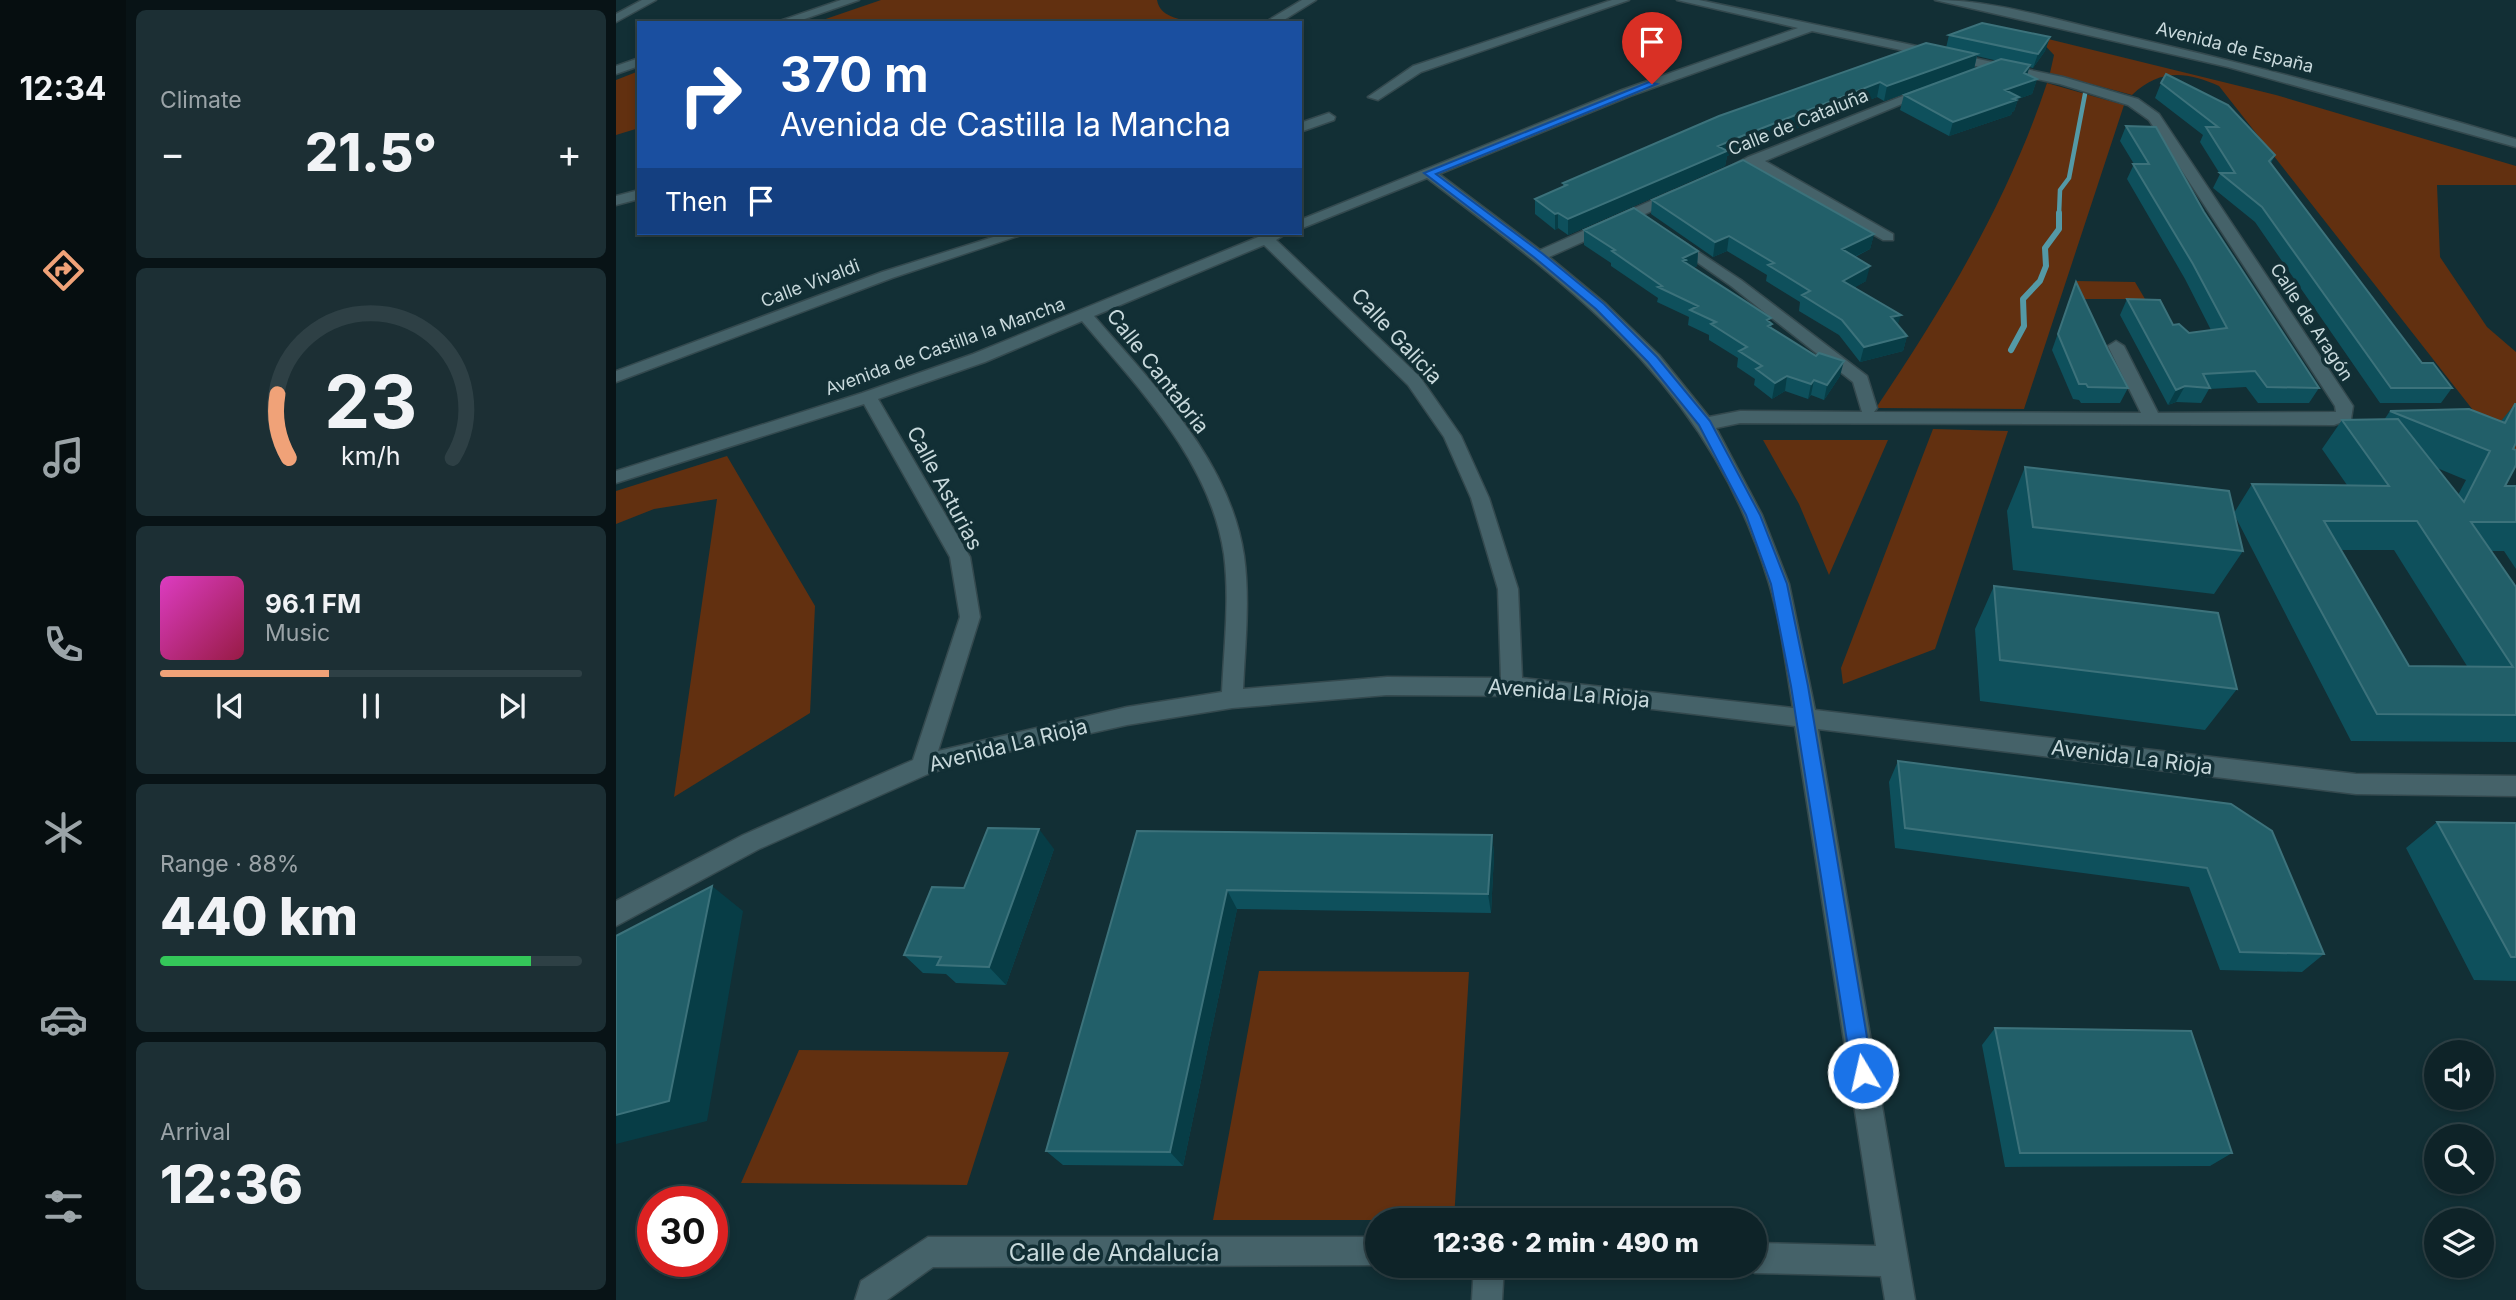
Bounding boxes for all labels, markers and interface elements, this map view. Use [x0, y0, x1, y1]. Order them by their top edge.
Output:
pin [1622, 12.0, 1682, 84]
street label: Avenida de España [2154, 17, 2316, 77]
icon: arrive [1633, 23, 1671, 61]
text: 370 m [780, 45, 929, 104]
icon: right [665, 49, 756, 140]
text: 12:34 [20, 69, 106, 108]
street label: Calle de Cataluña [1725, 84, 1871, 160]
text: Climate [160, 86, 242, 114]
text: Avenida de Castilla la Mancha [780, 105, 1231, 144]
text: 21.5° [305, 121, 437, 184]
text: − [160, 130, 185, 176]
text: + [557, 130, 582, 176]
icon: arrive [742, 182, 780, 220]
text: Then [665, 186, 728, 217]
icon: directions [39, 246, 88, 295]
street label: Calle Vivaldi [758, 255, 862, 311]
street label: Calle de Aragón [2266, 259, 2358, 385]
street label: Calle Galicia [1346, 283, 1448, 389]
street label: Avenida de Castilla la Mancha [822, 293, 1068, 399]
street label: Calle Cantabria [1101, 304, 1215, 438]
text: 23 [325, 357, 417, 446]
street label: Calle Asturias [902, 422, 988, 554]
icon: music [39, 433, 88, 482]
text: km/h [341, 441, 401, 471]
text: 96.1 FM [265, 588, 361, 619]
text: Music [265, 619, 330, 647]
icon: phone [39, 620, 88, 669]
street label: Avenida La Rioja [1487, 673, 1651, 713]
icon: previous [211, 687, 249, 725]
icon: pause [352, 687, 390, 725]
icon: next [493, 687, 531, 725]
street label: Avenida La Rioja [926, 713, 1090, 777]
street label: Avenida La Rioja [2050, 735, 2214, 779]
icon: climate [39, 808, 88, 857]
text: Range · 88% [160, 850, 299, 878]
text: 440 km [160, 885, 358, 948]
icon: car [39, 995, 88, 1044]
position arrow [1826, 1036, 1900, 1110]
map controls [2424, 1040, 2494, 1278]
button: sound [2424, 1040, 2494, 1110]
text: Arrival [160, 1118, 231, 1146]
button: search [2424, 1124, 2494, 1194]
text: 12:36 [160, 1153, 303, 1216]
icon: filters [39, 1182, 88, 1231]
speed limit sign: 30 [637, 1186, 728, 1277]
button: layers [2424, 1208, 2494, 1278]
text: 12:36 · 2 min · 490 m [1433, 1227, 1699, 1258]
street label: Calle de Andalucía [1009, 1238, 1219, 1267]

